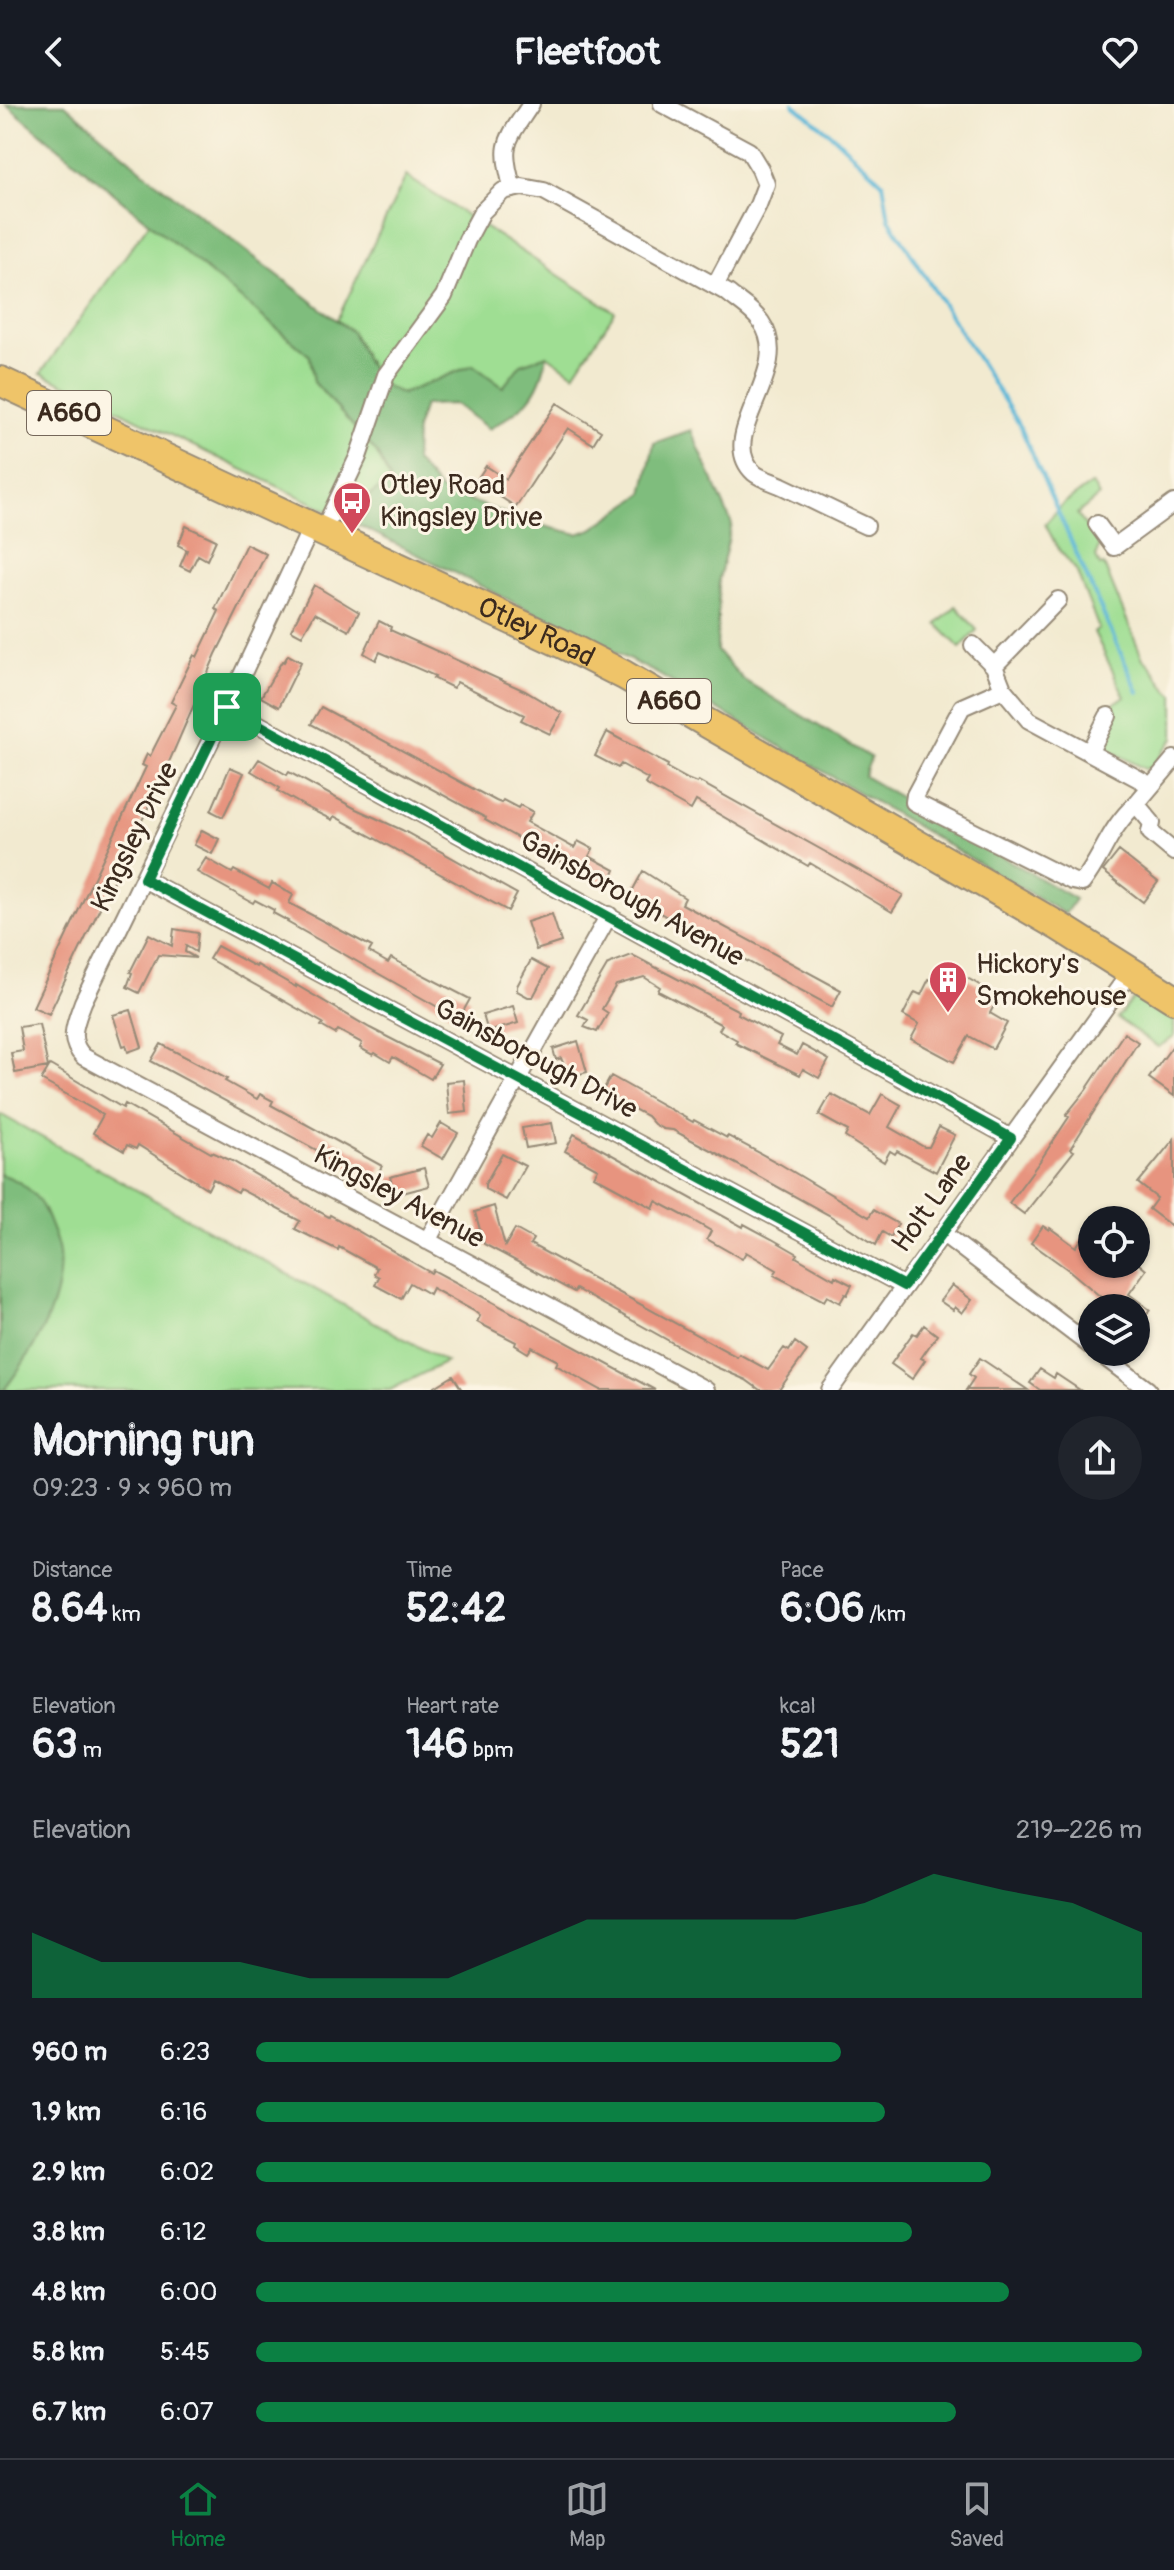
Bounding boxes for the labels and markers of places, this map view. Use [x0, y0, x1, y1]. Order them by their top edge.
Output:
place label: Otley Road Kingsley Drive [380, 468, 543, 535]
bus stop icon: Otley Road Kingsley Drive [331, 480, 373, 535]
pin [193, 673, 261, 741]
place label: Hickory's Smokehouse [976, 947, 1126, 1014]
building icon: Hickory's Smokehouse [927, 959, 969, 1014]

